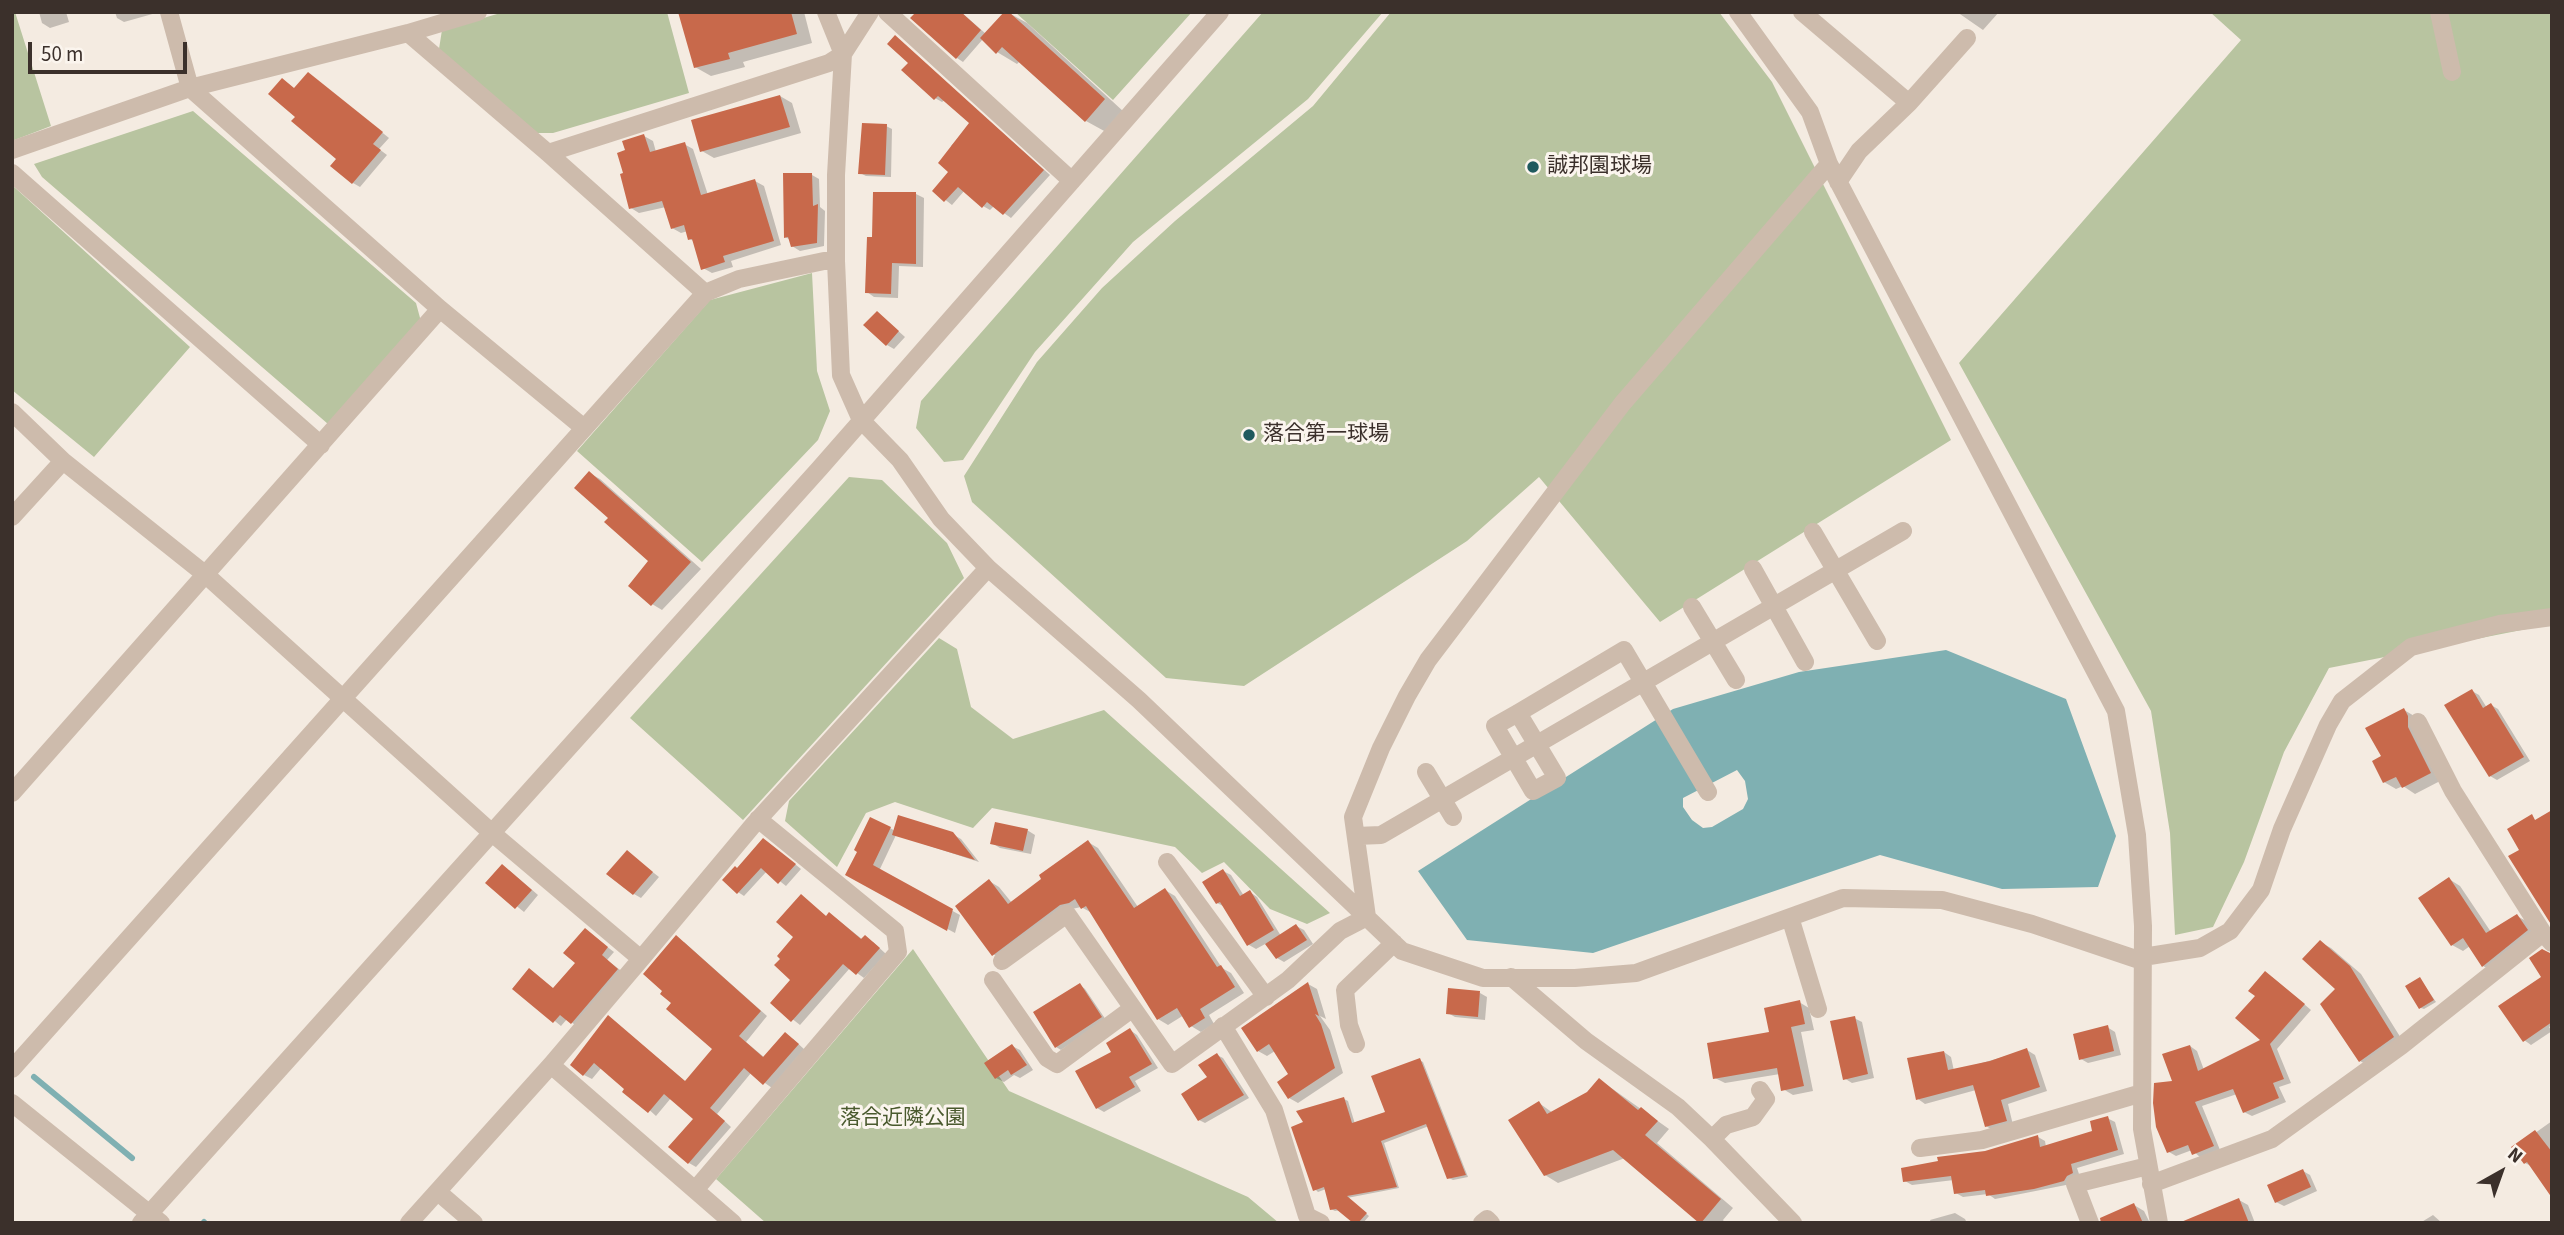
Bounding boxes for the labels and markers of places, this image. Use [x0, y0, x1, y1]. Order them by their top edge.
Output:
place label: 誠邦園球場 [1547, 154, 1652, 180]
marker: 誠邦園球場 [1525, 159, 1541, 175]
place label: 落合第一球場 [1263, 422, 1389, 448]
marker: 落合第一球場 [1241, 427, 1257, 443]

